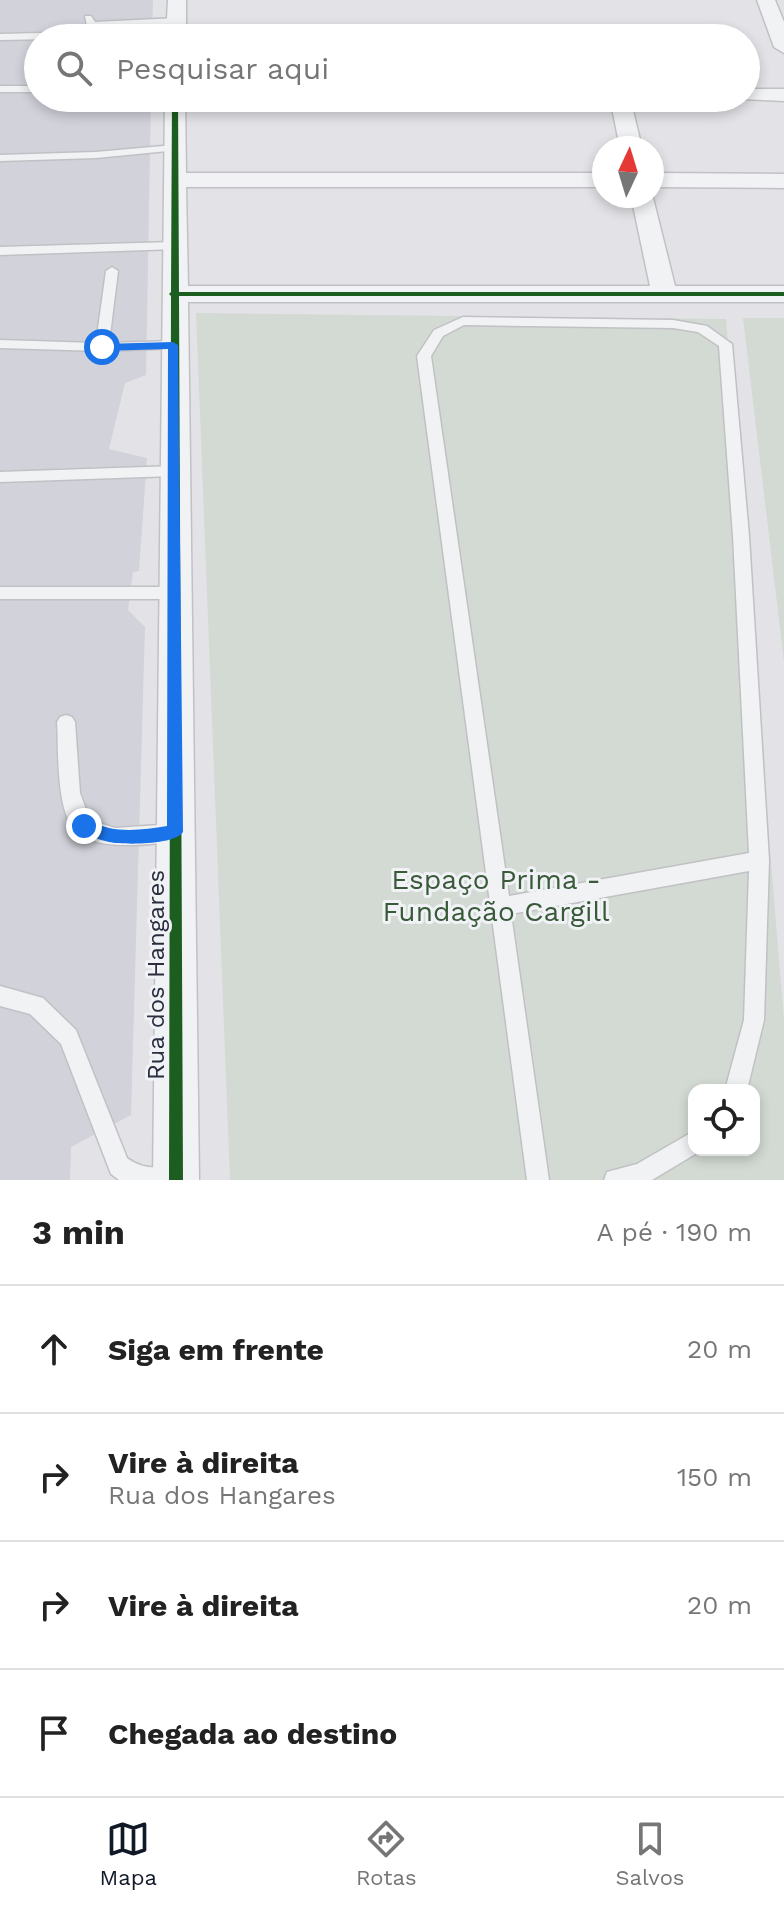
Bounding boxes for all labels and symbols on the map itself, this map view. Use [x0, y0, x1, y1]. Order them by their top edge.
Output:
north arrow [592, 136, 664, 208]
route start [84, 329, 120, 365]
route end [66, 808, 102, 844]
park label: Espaço Prima - Fundação Cargill [382, 863, 610, 928]
street label: Rua dos Hangares [142, 870, 170, 1080]

